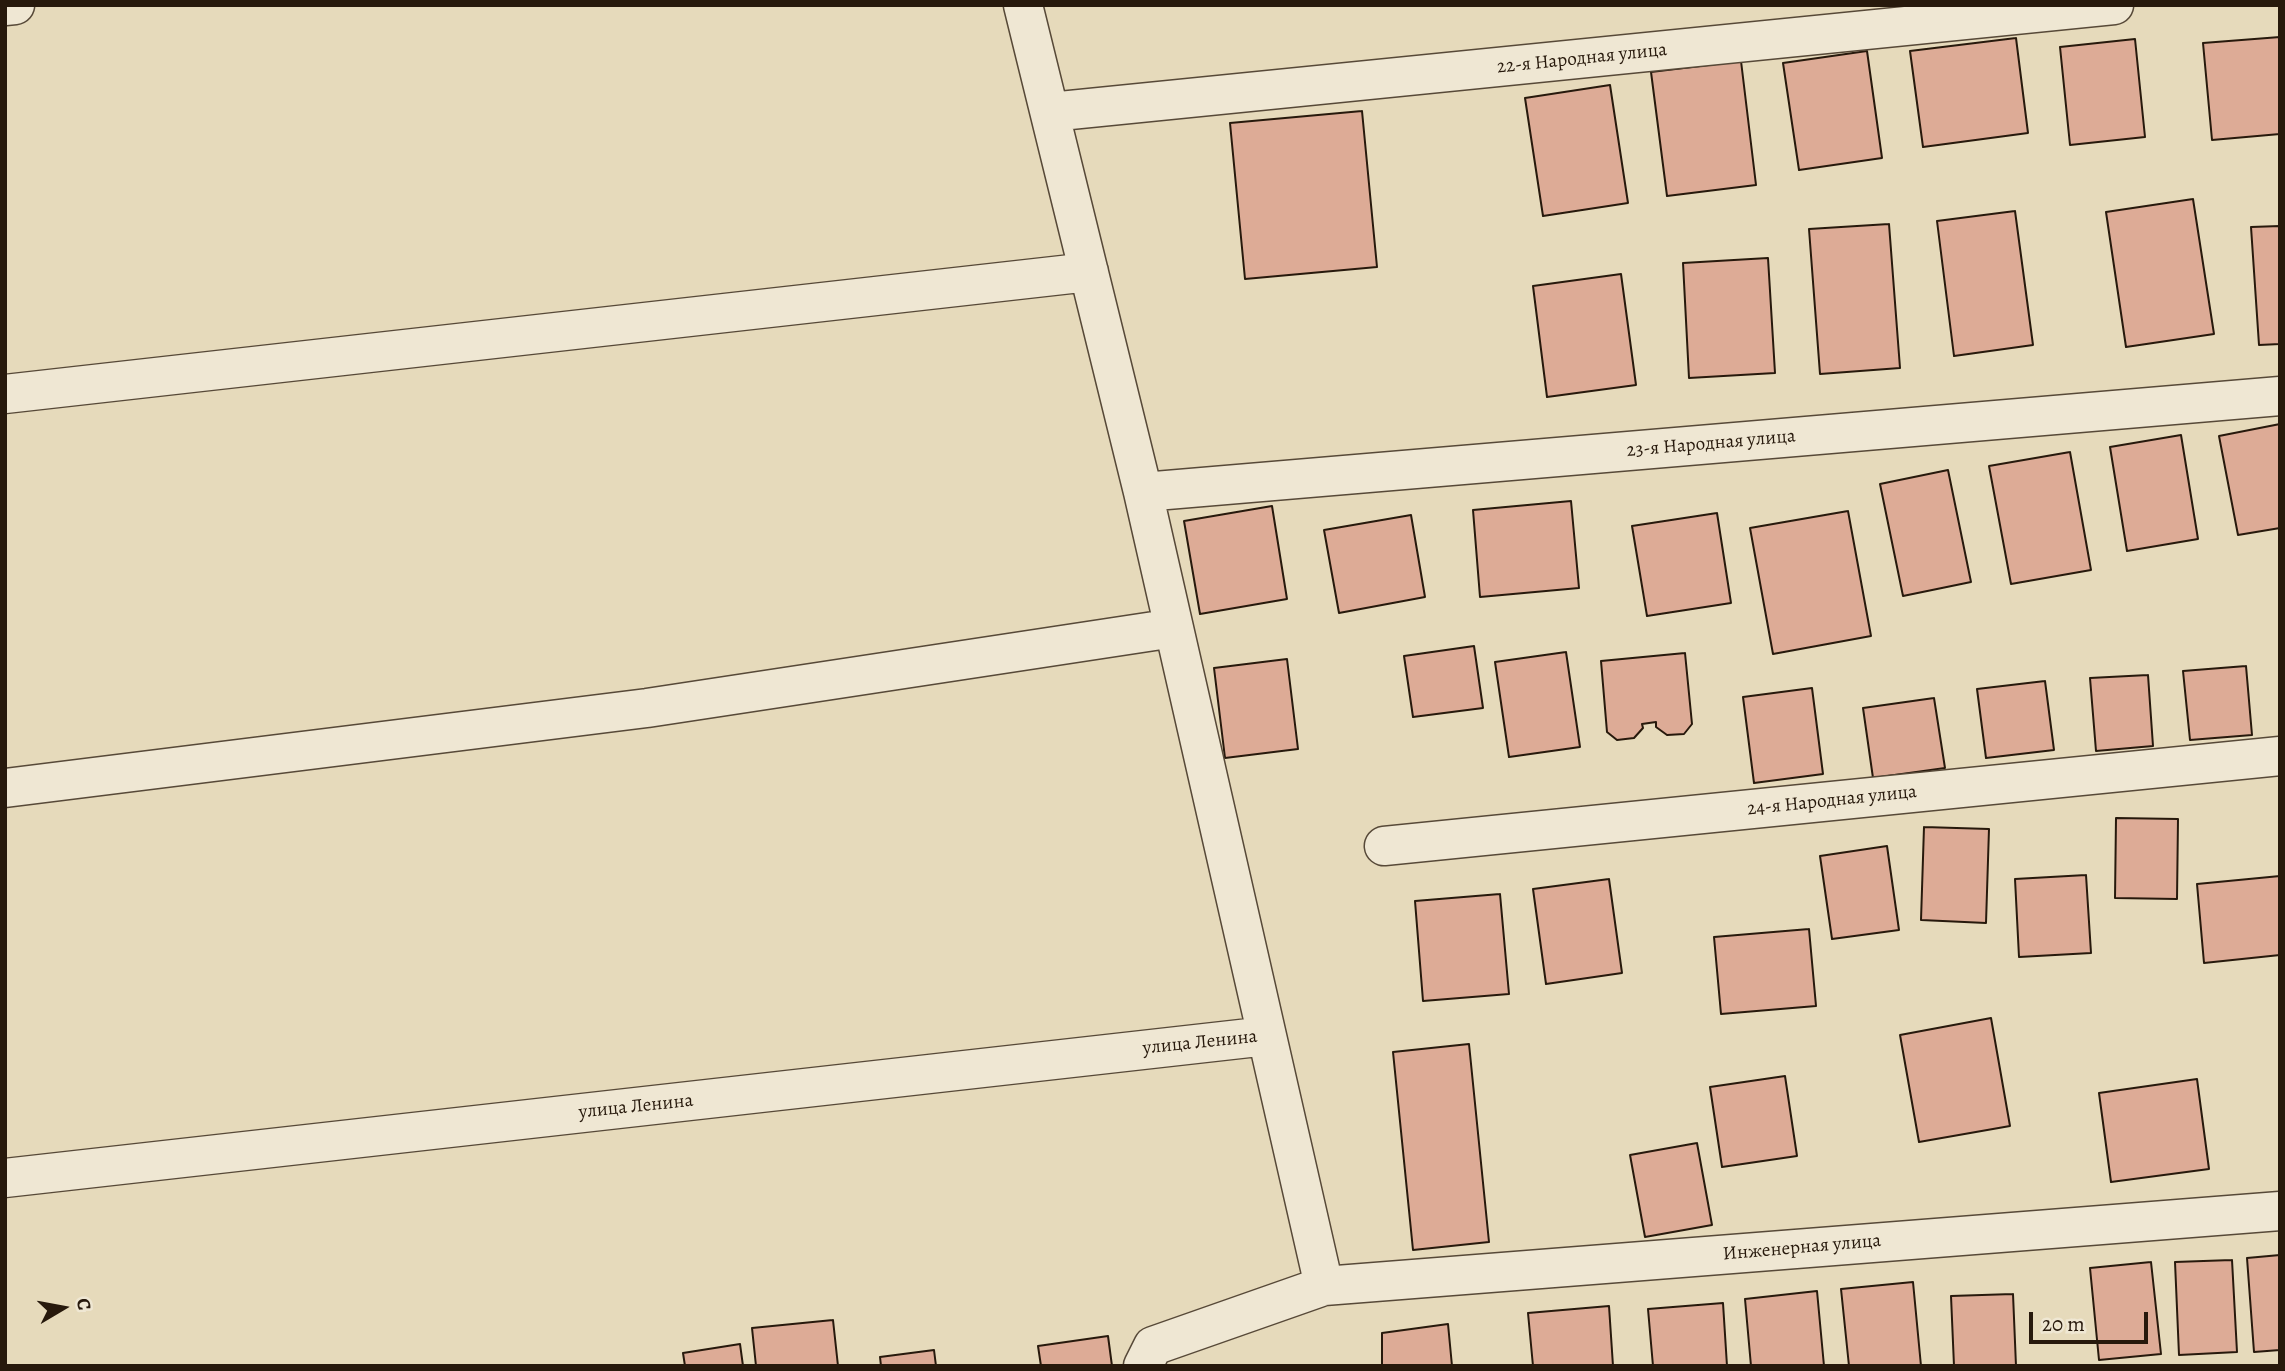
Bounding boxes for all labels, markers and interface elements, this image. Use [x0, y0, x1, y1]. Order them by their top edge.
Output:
street label: 22-я Народная улица [1496, 39, 1668, 79]
street label: 23-я Народная улица [1626, 425, 1796, 463]
street label: 24-я Народная улица [1746, 781, 1918, 821]
street label: улица Ленина [1142, 1026, 1258, 1060]
street label: улица Ленина [578, 1090, 694, 1124]
street label: Инженерная улица [1722, 1230, 1882, 1266]
north arrow [28, 1273, 98, 1343]
text: С [70, 1296, 98, 1312]
scale bar [2033, 1298, 2152, 1342]
text: 20 m [2042, 1310, 2085, 1338]

